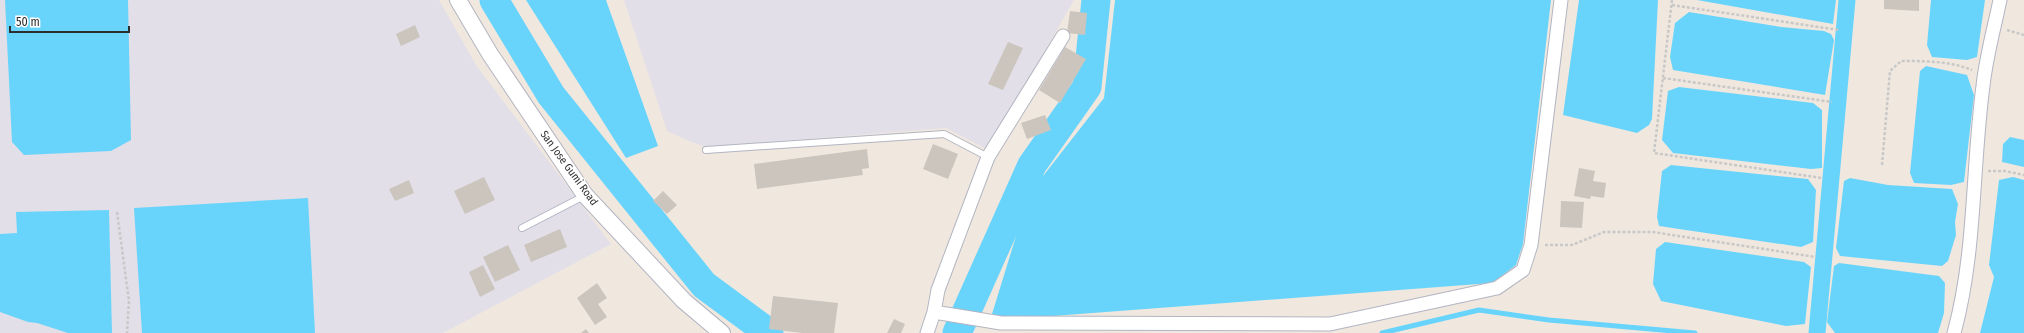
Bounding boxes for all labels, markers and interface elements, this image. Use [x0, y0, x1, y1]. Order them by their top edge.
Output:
scale bar [10, 8, 129, 34]
text: 50 m [16, 15, 40, 29]
street label: San Jose Gumi Road [537, 128, 601, 208]

